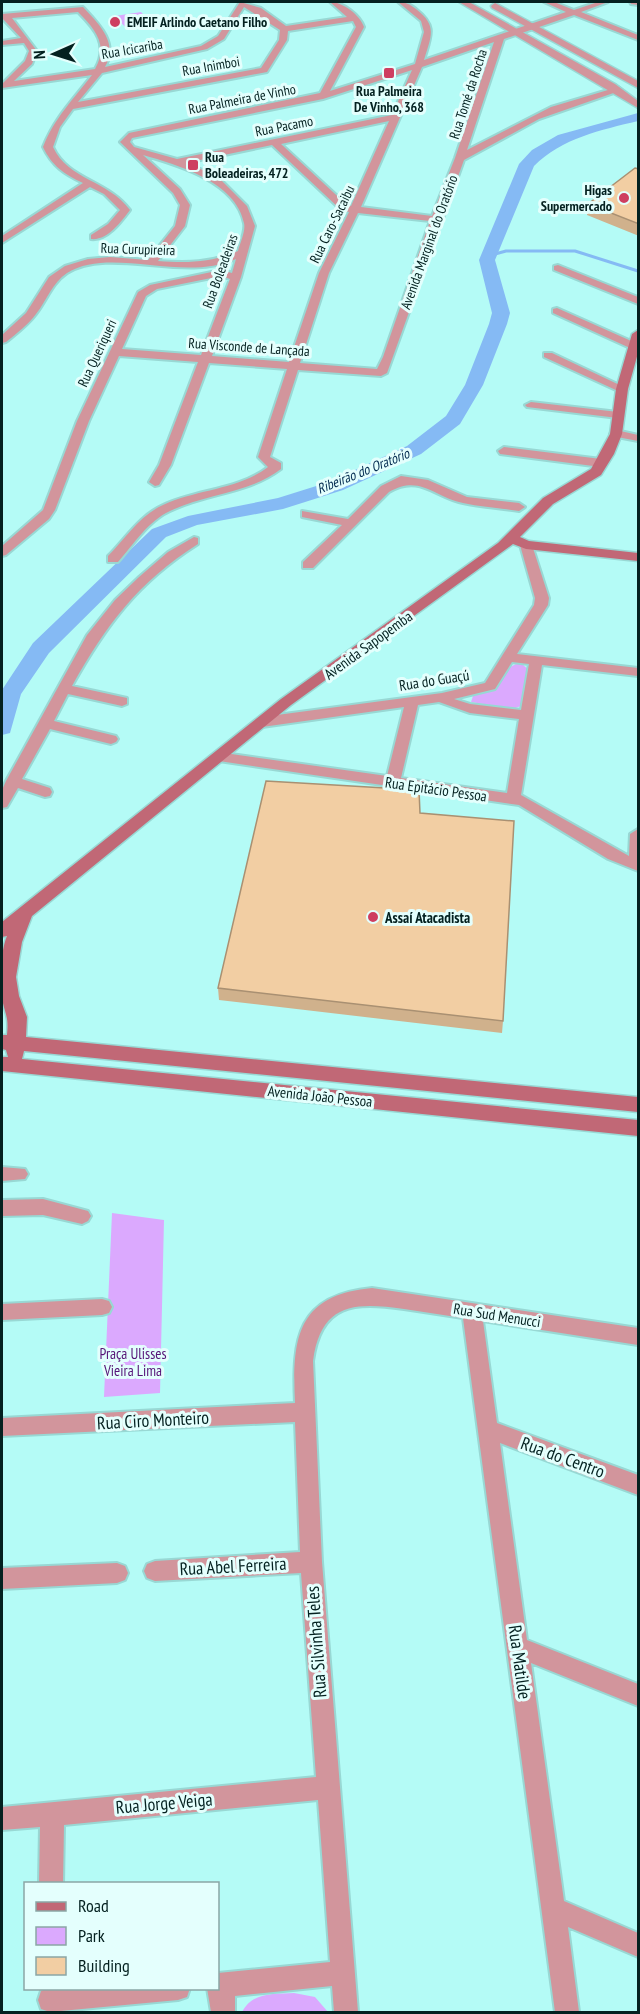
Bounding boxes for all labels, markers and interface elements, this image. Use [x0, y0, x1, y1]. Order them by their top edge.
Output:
place label: EMEIF Arlindo Caetano Filho [127, 13, 267, 31]
marker: EMEIF Arlindo Caetano Filho [108, 15, 122, 29]
north arrow [24, 24, 84, 84]
street label: Rua Icicariba [100, 35, 164, 63]
street label: Rua Tomé da Rocha [445, 47, 491, 141]
text: N [29, 50, 49, 60]
street label: Rua Inimboi [181, 52, 241, 80]
marker: Rua Palmeira De Vinho, 368 [382, 66, 396, 80]
street label: Rua Palmeira de Vinho [187, 80, 297, 118]
place label: Rua Palmeira De Vinho, 368 [354, 82, 424, 116]
street label: Rua Pacamo [253, 112, 315, 140]
place label: Rua Boleadeiras, 472 [205, 148, 289, 182]
marker: Rua Boleadeiras, 472 [186, 158, 200, 172]
street label: Avenida Marginal do Oratório [396, 172, 462, 312]
place label: Higas Supermercado [541, 181, 612, 215]
street label: Rua Caro-Sacaibu [305, 182, 359, 266]
marker: Higas Supermercado [617, 191, 631, 205]
street label: Rua Boleadeiras [198, 231, 242, 311]
street label: Rua Curupireira [100, 239, 176, 259]
street label: Rua Queriqueri [74, 316, 120, 390]
street label: Rua Visconde de Lançada [188, 334, 310, 360]
water label: Ribeirão do Oratório [314, 444, 413, 498]
street label: Avenida Sapopemba [320, 607, 416, 683]
street label: Rua do Guaçú [398, 665, 470, 695]
street label: Rua Epitácio Pessoa [384, 772, 488, 806]
place label: Assaí Atacadista [384, 908, 470, 927]
marker: Assaí Atacadista [366, 910, 380, 924]
street label: Avenida João Pessoa [267, 1081, 373, 1111]
street label: Rua Sud Menucci [452, 1299, 542, 1331]
park label: Praça Ulisses Vieira Lima [100, 1344, 166, 1380]
street label: Rua Ciro Monteiro [96, 1406, 210, 1434]
street label: Rua do Centro [518, 1431, 608, 1483]
street label: Rua Abel Ferreira [179, 1552, 287, 1580]
street label: Rua Silvinha Teles [301, 1585, 331, 1699]
street label: Rua Matilde [503, 1624, 537, 1700]
street label: Rua Jorge Veiga [115, 1787, 213, 1819]
legend [24, 1882, 219, 1990]
text: Road [78, 1894, 109, 1917]
text: Park [78, 1924, 105, 1947]
text: Building [78, 1954, 130, 1977]

